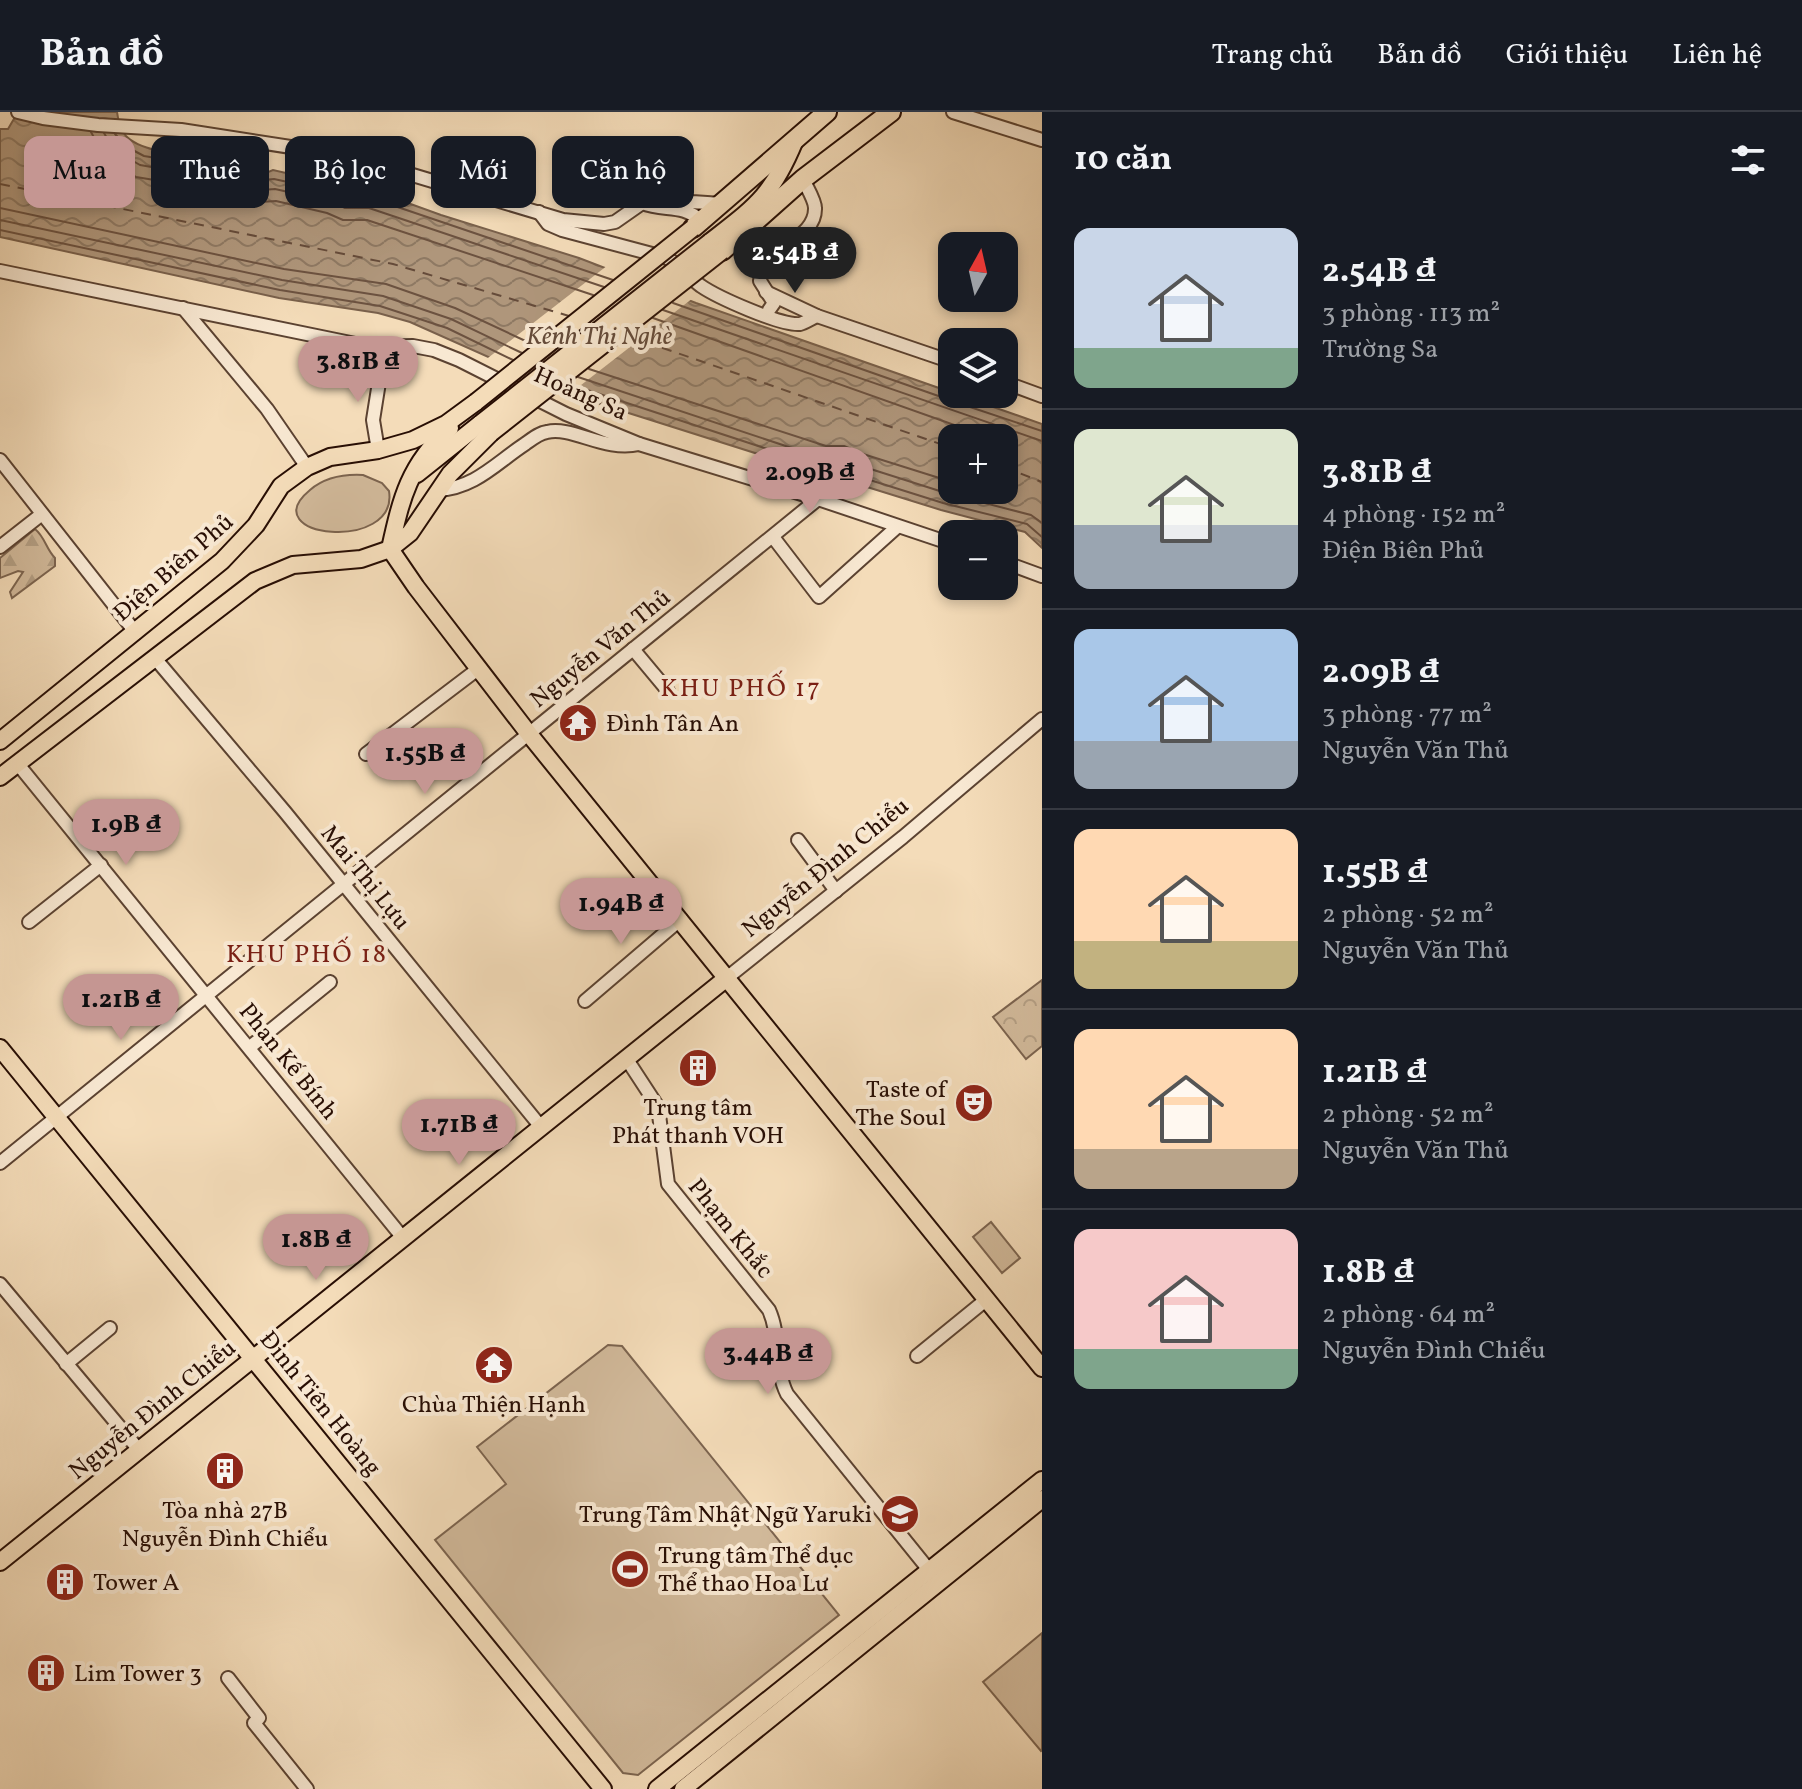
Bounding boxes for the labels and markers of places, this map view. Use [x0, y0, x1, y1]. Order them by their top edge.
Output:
pin: 2.54B ₫ [721, 227, 869, 295]
pin: 3.81B ₫ [284, 336, 432, 404]
pin: 2.09B ₫ [736, 447, 884, 515]
temple icon: Đình Tân An [557, 702, 599, 744]
place label: Đình Tân An [606, 708, 739, 742]
pin: 1.55B ₫ [351, 728, 499, 796]
pin: 1.9B ₫ [61, 799, 191, 867]
pin: 1.94B ₫ [547, 878, 695, 946]
pin: 1.21B ₫ [47, 974, 195, 1042]
building icon: Trung tâm Phát thanh VOH [677, 1047, 719, 1089]
place label: Taste of The Soul [855, 1074, 949, 1136]
theatre icon: Taste of The Soul [953, 1082, 995, 1124]
place label: Trung tâm Phát thanh VOH [612, 1092, 784, 1154]
pin: 1.71B ₫ [385, 1099, 533, 1167]
pin: 1.8B ₫ [251, 1214, 381, 1282]
pin: 3.44B ₫ [694, 1328, 842, 1396]
temple icon: Chùa Thiện Hạnh [473, 1344, 515, 1386]
place label: Chùa Thiện Hạnh [402, 1389, 586, 1423]
building icon: Tòa nhà 27B Nguyễn Đình Chiểu [204, 1450, 246, 1492]
school or university icon: Trung Tâm Nhật Ngữ Yaruki [879, 1493, 921, 1535]
place label: Tòa nhà 27B Nguyễn Đình Chiểu [122, 1495, 328, 1557]
place label: Trung Tâm Nhật Ngữ Yaruki [579, 1499, 872, 1533]
place label: Trung tâm Thể dục Thể thao Hoa Lư [658, 1540, 854, 1602]
sports icon: Trung tâm Thể dục Thể thao Hoa Lư [609, 1548, 651, 1590]
building icon: Tower A [44, 1561, 86, 1603]
place label: Tower A [93, 1567, 179, 1601]
building icon: Lim Tower 3 [25, 1652, 67, 1694]
place label: Lim Tower 3 [74, 1658, 202, 1692]

